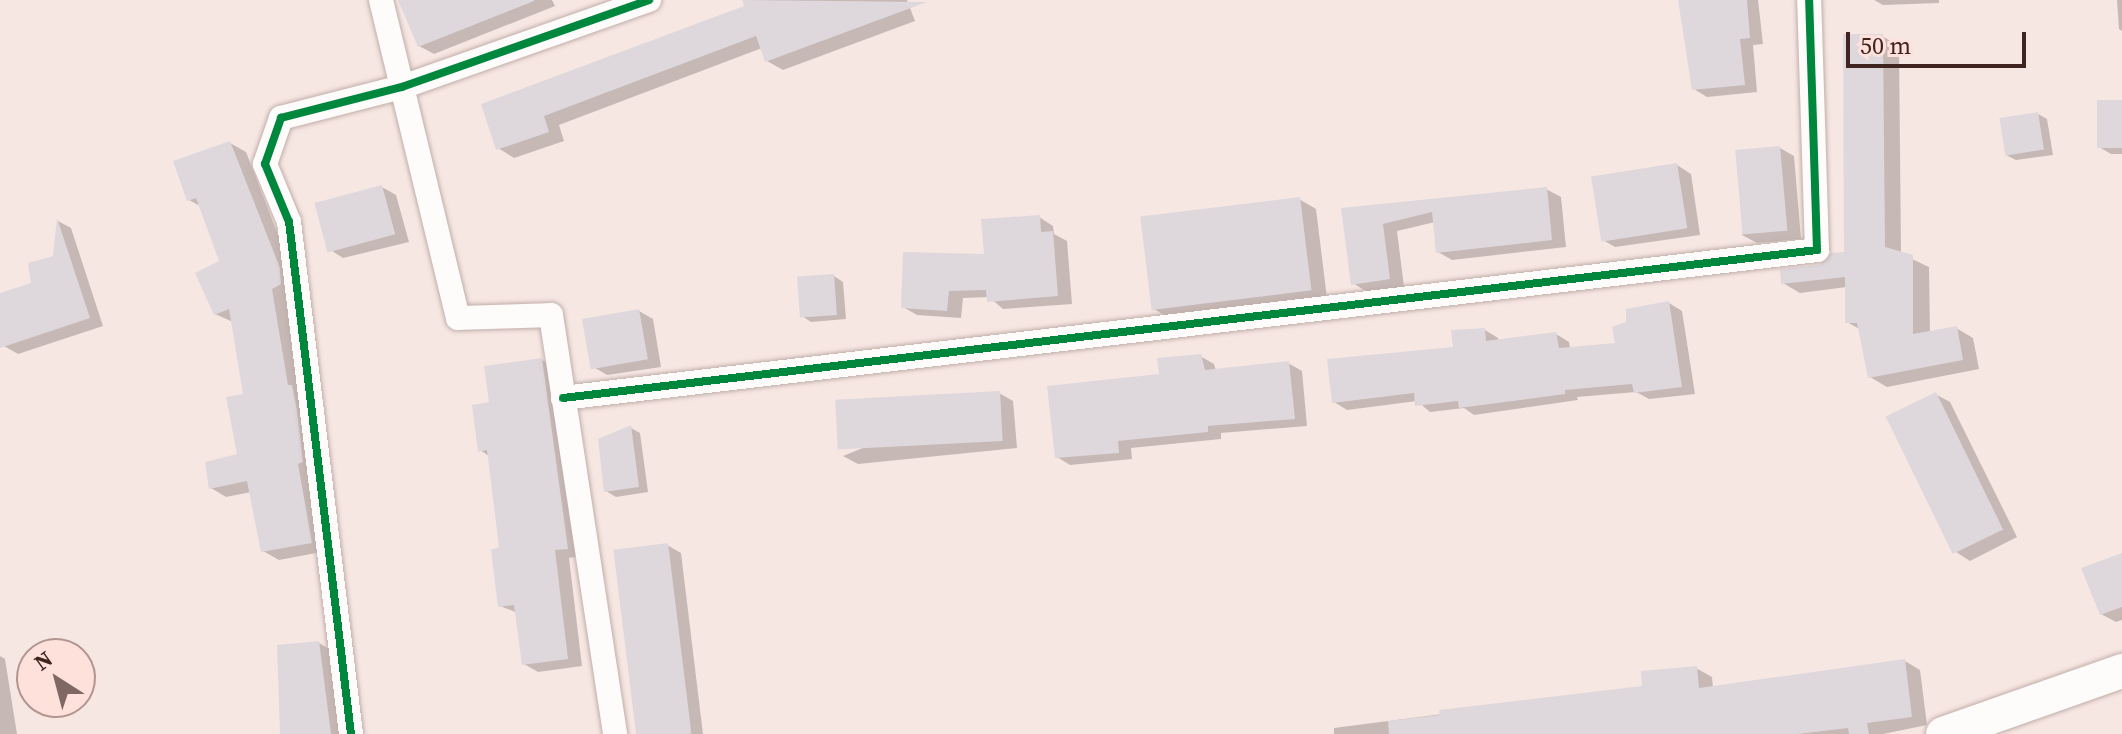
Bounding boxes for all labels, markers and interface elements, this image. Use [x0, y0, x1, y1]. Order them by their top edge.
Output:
scale bar [1850, 16, 2030, 66]
text: 50 m [1860, 29, 1911, 62]
north arrow [16, 638, 96, 718]
text: N [28, 643, 58, 677]

